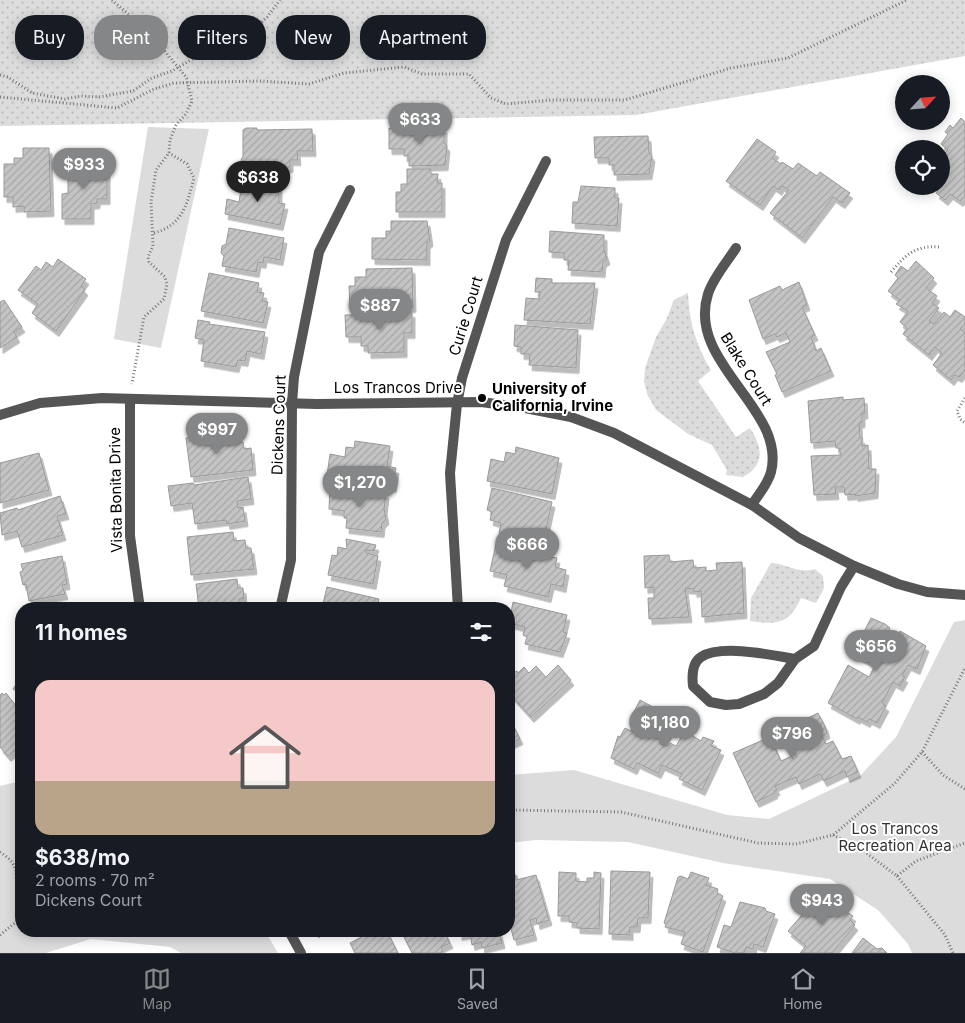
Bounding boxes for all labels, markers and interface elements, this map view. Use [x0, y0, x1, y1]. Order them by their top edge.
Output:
chip: Buy [15, 15, 84, 60]
chip: Rent [94, 15, 168, 60]
chip: Filters [178, 15, 266, 60]
chip: New [276, 15, 350, 60]
chip: Apartment [360, 15, 486, 60]
north arrow [895, 75, 950, 130]
map controls [895, 75, 950, 195]
pin: $633 [390, 102, 450, 145]
text: $633 [399, 109, 441, 129]
button: locate [895, 140, 950, 195]
pin: $933 [54, 148, 114, 190]
text: $933 [63, 154, 105, 174]
pin: $638 [228, 160, 288, 203]
text: $638 [237, 167, 279, 187]
street label: Curie Court [444, 274, 487, 358]
pin: $887 [350, 288, 410, 331]
text: $887 [360, 295, 400, 315]
street label: Blake Court [717, 329, 776, 409]
street label: Dickens Court [267, 374, 290, 475]
street label: Los Trancos Drive [334, 378, 462, 397]
place label: University of California, Irvine [492, 379, 613, 415]
marker: University of California, Irvine [476, 392, 488, 404]
pin: $997 [187, 412, 247, 455]
text: $997 [197, 419, 237, 439]
street label: Vista Bonita Drive [105, 427, 126, 553]
pin: $1,270 [319, 466, 401, 508]
text: $1,270 [334, 472, 386, 492]
pin: $666 [497, 528, 557, 570]
text: $666 [506, 534, 548, 554]
icon: filters [467, 618, 495, 646]
text: 11 homes [35, 620, 127, 645]
pin: $656 [846, 630, 906, 672]
text: $656 [855, 636, 897, 656]
pin: $1,180 [624, 706, 706, 748]
icon: home [220, 712, 310, 802]
text: $1,180 [640, 712, 690, 732]
pin: $796 [762, 716, 822, 759]
text: $796 [772, 723, 812, 743]
park label: Los Trancos Recreation Area [838, 819, 952, 855]
text: $638/mo [35, 845, 130, 870]
text: 2 rooms · 70 m² [35, 870, 155, 890]
pin: $943 [792, 884, 852, 926]
text: Dickens Court [35, 890, 142, 910]
text: $943 [801, 890, 843, 910]
tab: Map [143, 965, 172, 1012]
tab: Saved [457, 965, 498, 1012]
tab: Home [783, 965, 822, 1012]

